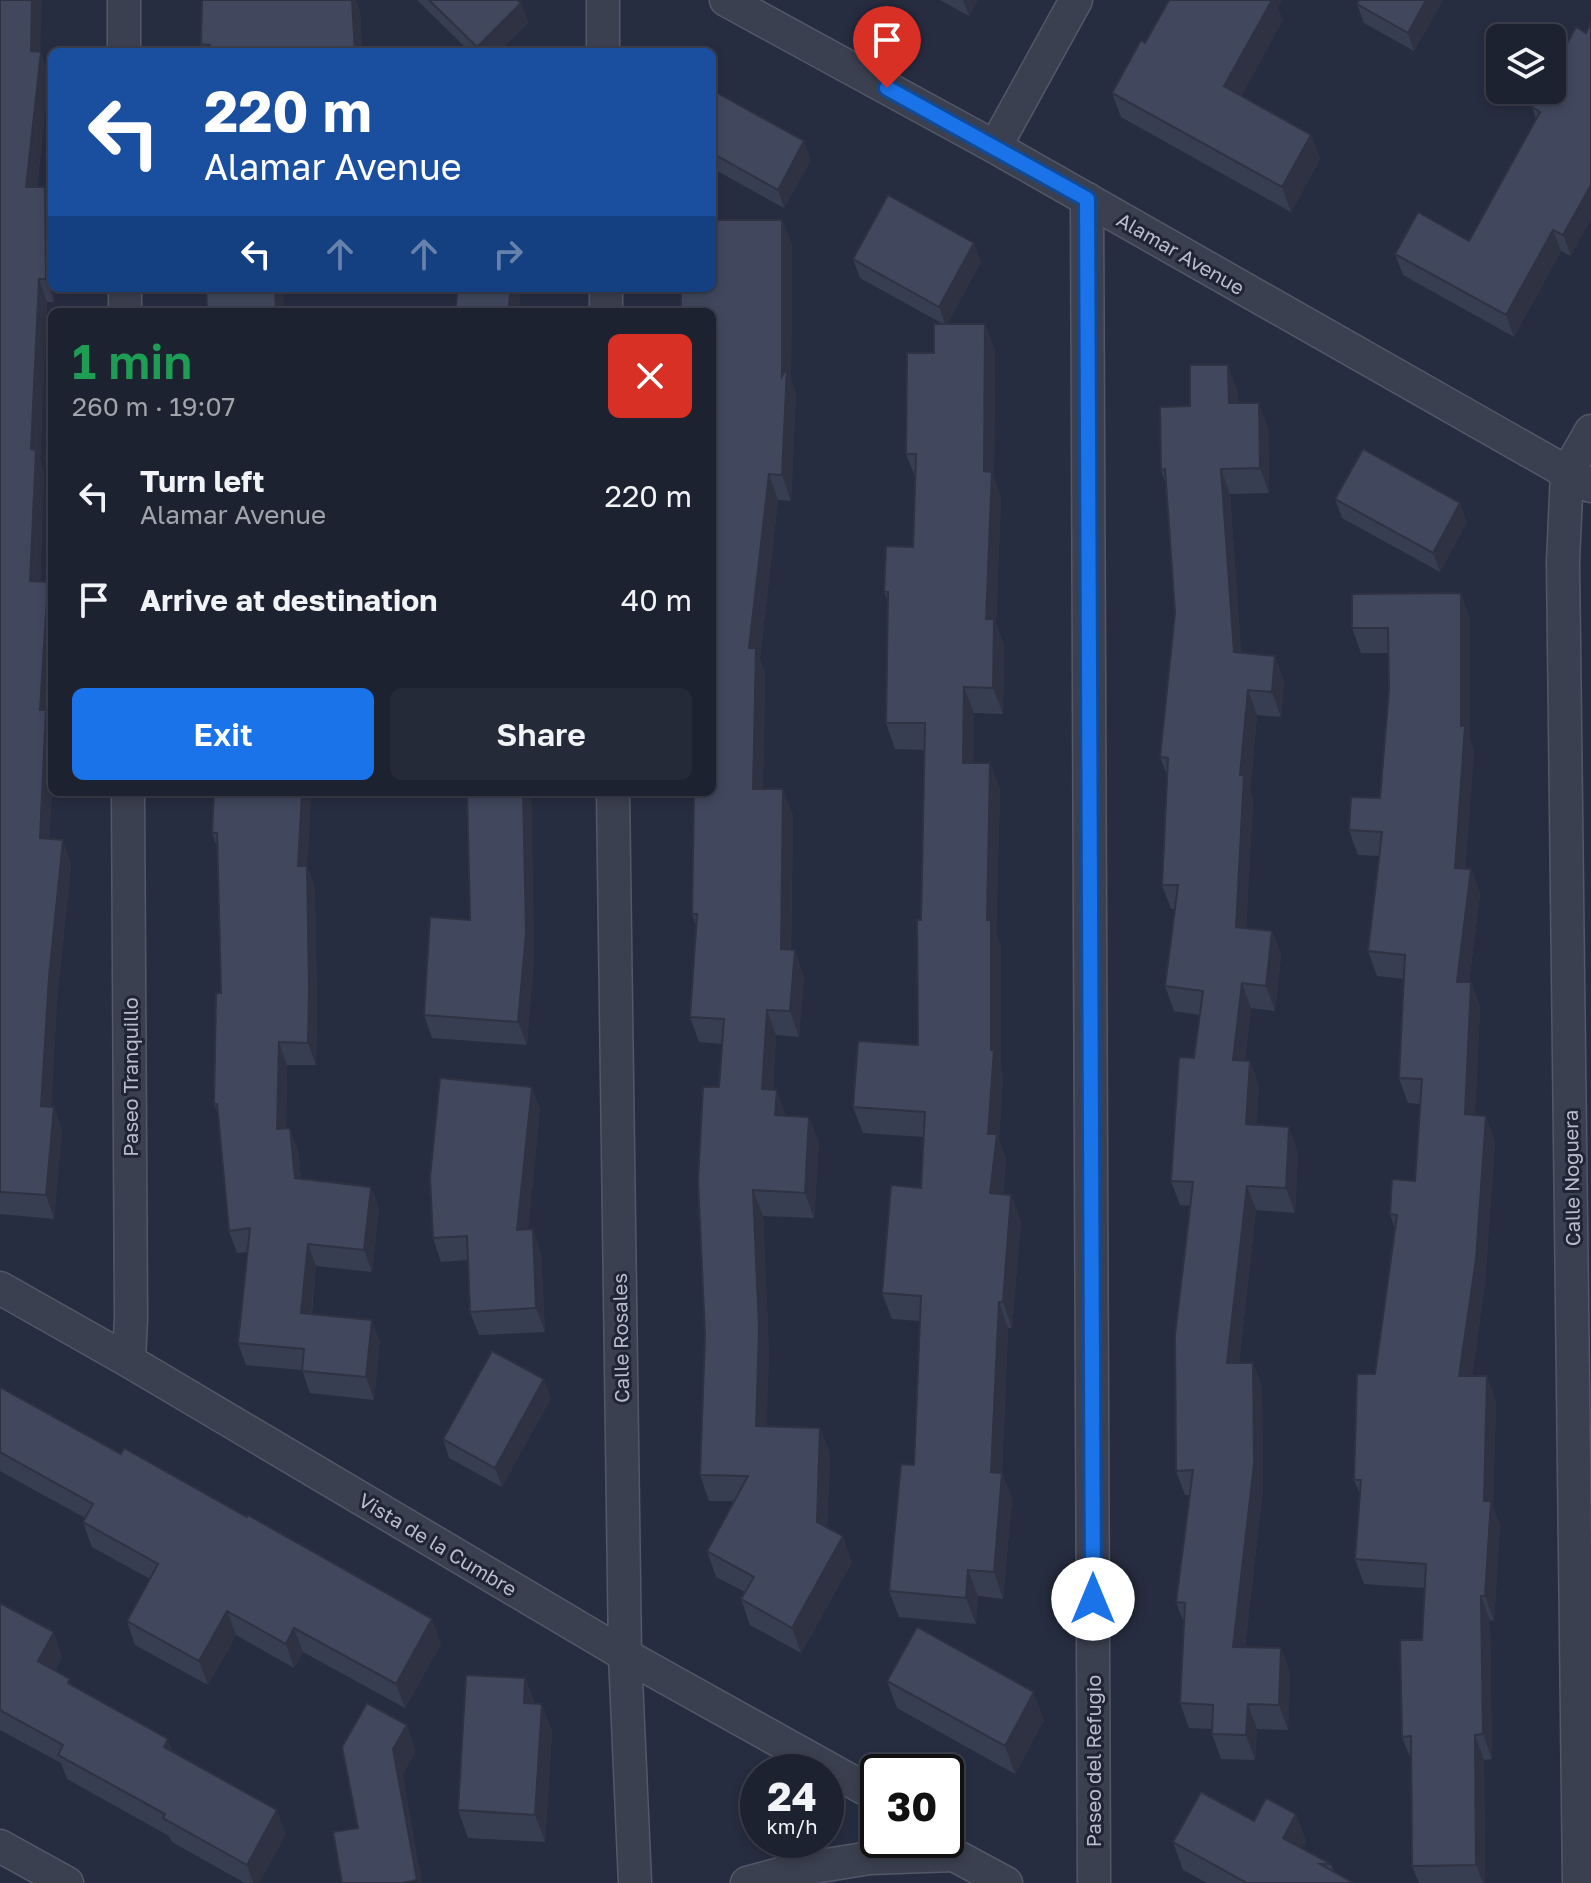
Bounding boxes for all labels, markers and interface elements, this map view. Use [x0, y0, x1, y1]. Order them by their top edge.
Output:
pin [853, 6, 921, 88]
icon: arrive [865, 18, 909, 62]
map controls [1486, 24, 1566, 104]
button: layers [1486, 24, 1566, 104]
text: 220 m [204, 77, 372, 144]
icon: left [72, 80, 176, 184]
text: Alamar Avenue [204, 145, 462, 188]
street label: Alamar Avenue [1113, 207, 1249, 299]
icon: left [234, 232, 278, 276]
icon: ahead [318, 232, 362, 276]
icon: ahead [402, 232, 446, 276]
icon: right [486, 232, 530, 276]
text: 1 min [72, 332, 192, 390]
button: close [608, 334, 692, 418]
text: 260 m · 19:07 [72, 391, 235, 422]
text: Turn left [140, 463, 265, 499]
icon: left [72, 474, 116, 518]
text: 220 m [605, 478, 692, 514]
text: Alamar Avenue [140, 499, 326, 530]
icon: arrive [72, 578, 116, 622]
text: Arrive at destination [140, 582, 437, 618]
text: 40 m [621, 582, 692, 618]
button: Exit [72, 688, 374, 780]
button: Share [390, 688, 692, 780]
street label: Paseo Tranquillo [118, 997, 142, 1157]
street label: Calle Noguera [1558, 1110, 1584, 1246]
street label: Calle Rosales [607, 1273, 633, 1403]
street label: Vista de la Cumbre [355, 1487, 521, 1601]
position arrow [1051, 1557, 1135, 1641]
street label: Paseo del Refugio [1081, 1675, 1105, 1847]
speed limit sign: 30 [860, 1754, 964, 1858]
text: 24 [767, 1772, 817, 1820]
text: km/h [767, 1814, 817, 1838]

